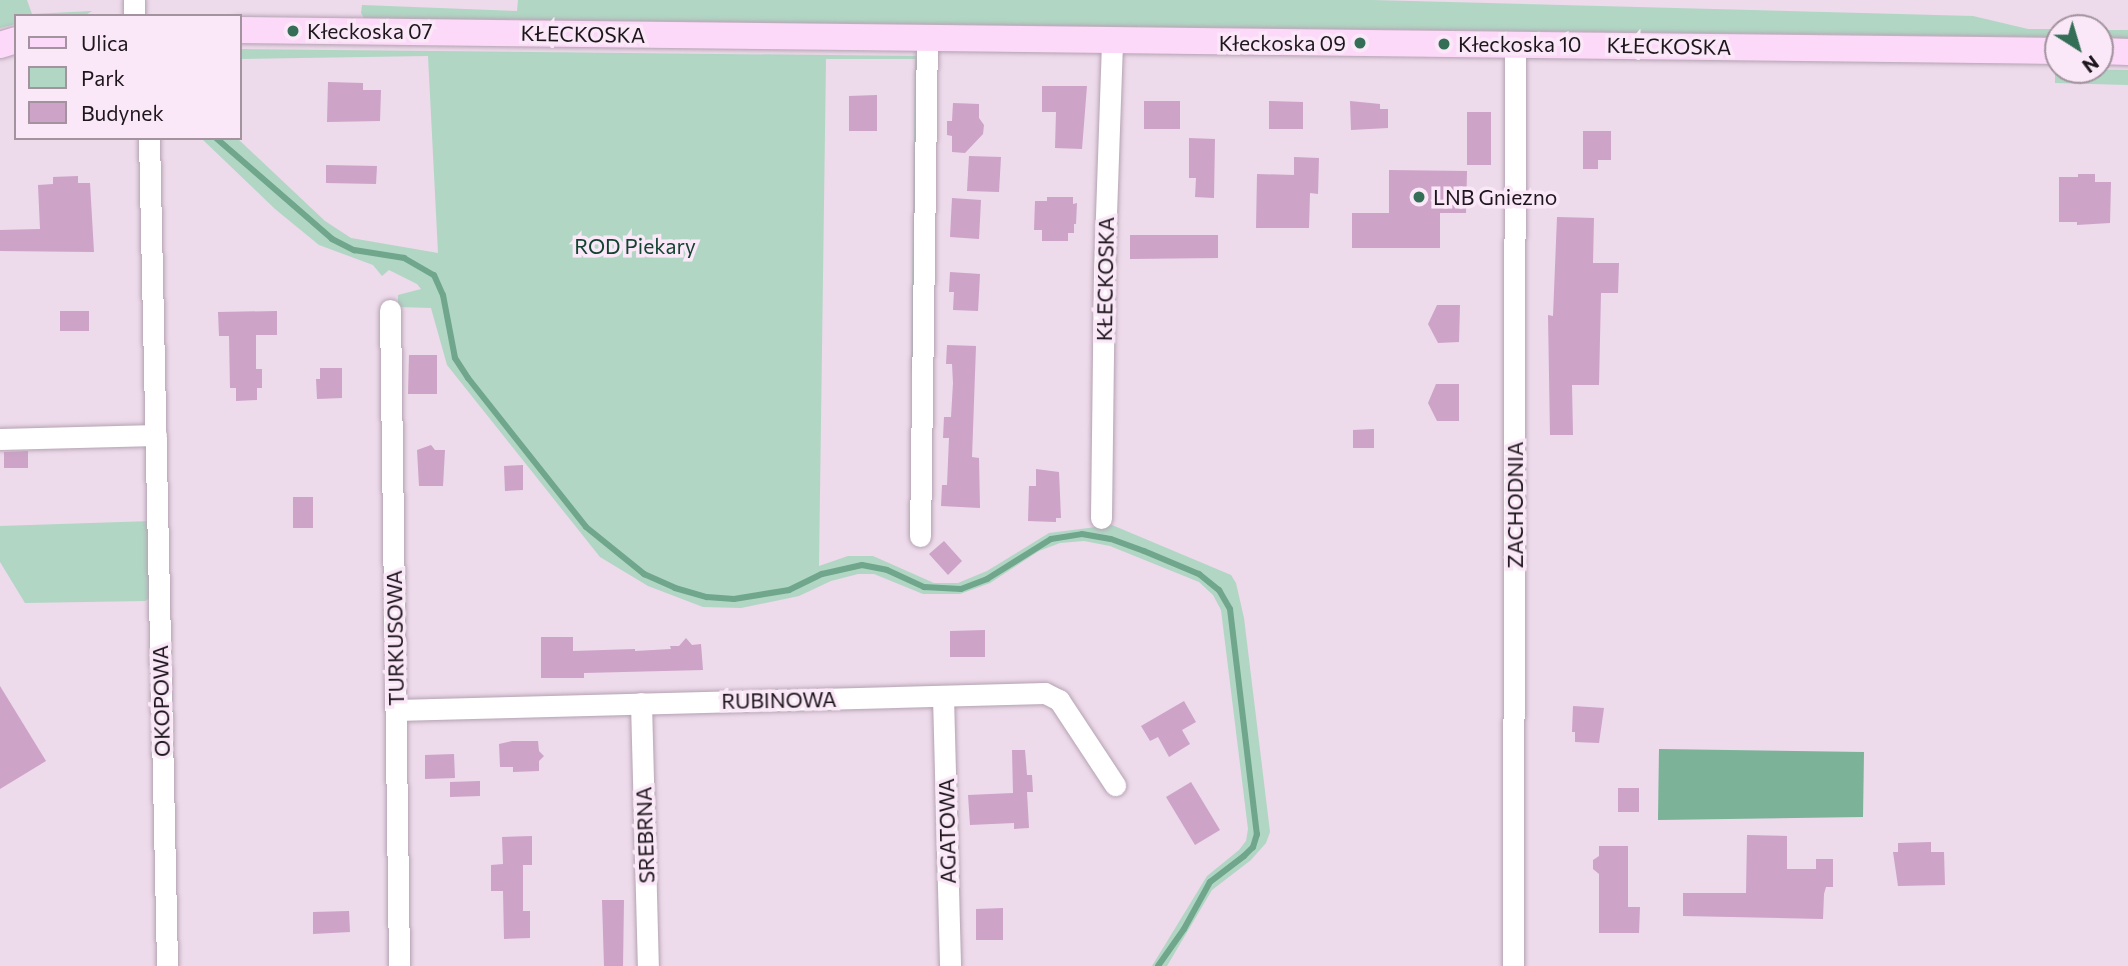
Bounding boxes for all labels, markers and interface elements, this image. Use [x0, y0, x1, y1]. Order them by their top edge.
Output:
legend [14, 14, 242, 140]
north arrow [2044, 14, 2114, 84]
place label: Kłeckoska 07 [307, 18, 433, 44]
street label: KŁECKOSKA [521, 20, 645, 48]
marker: Kłeckoska 07 [285, 23, 301, 39]
text: Ulica [81, 30, 128, 55]
place label: Kłeckoska 09 [1219, 30, 1346, 56]
place label: Kłeckoska 10 [1458, 31, 1582, 57]
street label: KŁECKOSKA [1607, 32, 1731, 60]
marker: Kłeckoska 09 [1352, 35, 1368, 51]
marker: Kłeckoska 10 [1436, 36, 1452, 52]
text: N [2078, 51, 2103, 78]
text: Park [81, 65, 125, 90]
text: Budynek [81, 100, 164, 125]
place label: LNB Gniezno [1433, 184, 1557, 210]
marker: LNB Gniezno [1411, 189, 1427, 205]
street label: KŁECKOSKA [1091, 217, 1119, 341]
park label: ROD Piekary [574, 233, 696, 259]
street label: ZACHODNIA [1502, 442, 1528, 568]
street label: TURKUSOWA [381, 570, 409, 706]
street label: OKOPOWA [147, 645, 175, 757]
street label: RUBINOWA [721, 686, 837, 714]
street label: AGATOWA [933, 778, 961, 884]
street label: SREBRNA [631, 786, 659, 884]

